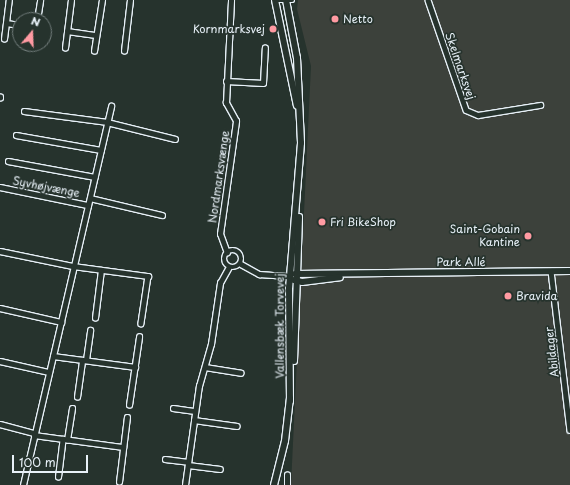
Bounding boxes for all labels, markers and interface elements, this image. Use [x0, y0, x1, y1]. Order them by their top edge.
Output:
north arrow [12, 12, 52, 52]
text: N [29, 12, 43, 31]
place label: Netto [343, 12, 373, 26]
marker: Netto [330, 14, 340, 24]
place label: Kornmarksvej [193, 22, 265, 36]
marker: Kornmarksvej [268, 24, 278, 34]
street label: Skelmarksvej [442, 31, 478, 101]
street label: Nordmarksvænge [206, 130, 232, 224]
street label: Syvhøjvænge [11, 174, 81, 200]
place label: Fri BikeShop [330, 215, 397, 229]
marker: Fri BikeShop [317, 217, 327, 227]
place label: Saint-Gobain Kantine [450, 223, 520, 249]
marker: Saint-Gobain Kantine [523, 231, 533, 241]
street label: Park Allé [437, 255, 485, 269]
street label: Vallensbæk Torvevej [273, 273, 287, 379]
place label: Bravida [516, 289, 557, 303]
marker: Bravida [503, 291, 513, 301]
street label: Abildager [542, 326, 562, 378]
scale bar [14, 447, 90, 473]
text: 100 m [19, 453, 56, 471]

